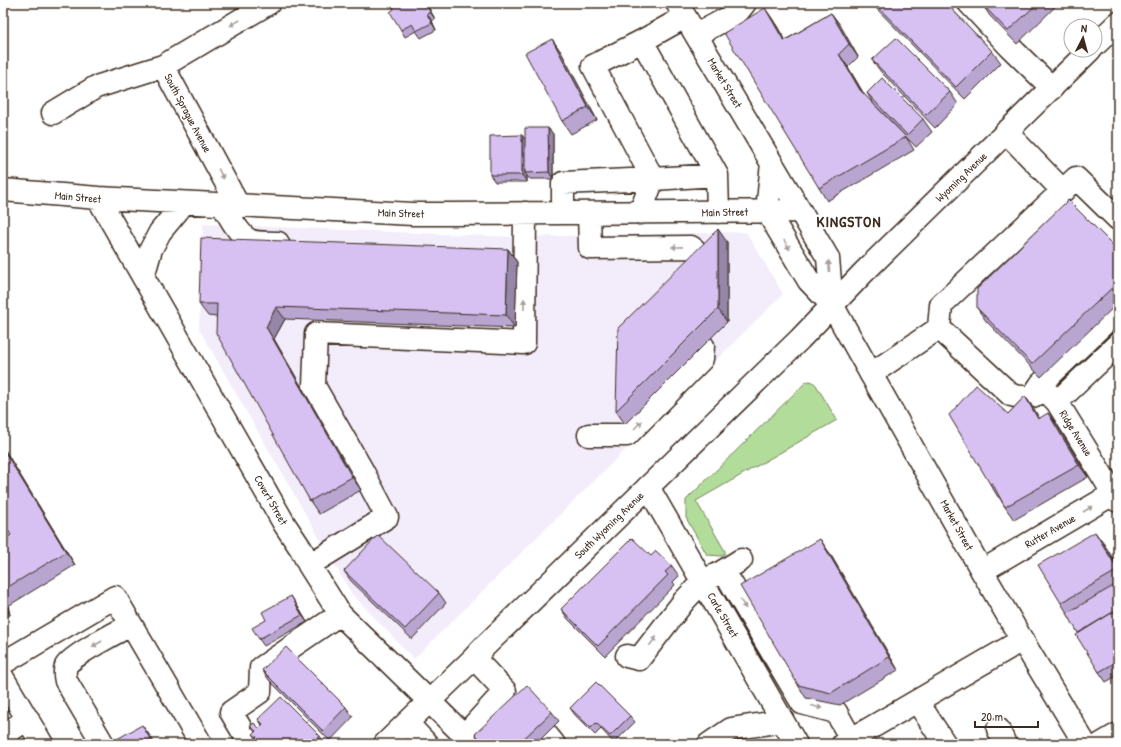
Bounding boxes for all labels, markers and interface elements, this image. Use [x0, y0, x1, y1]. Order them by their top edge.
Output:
north arrow [1063, 18, 1103, 58]
one-way arrow [229, 19, 241, 26]
text: N [1080, 21, 1088, 35]
street label: Market Street [705, 55, 746, 111]
street label: South Sprague Avenue [161, 71, 215, 155]
street label: Wyoming Avenue [932, 149, 990, 205]
one-way arrow [218, 168, 224, 180]
street label: Main Street [54, 188, 102, 206]
street label: Main Street [378, 205, 425, 221]
street label: Main Street [702, 205, 749, 219]
district label: KINGSTON [817, 211, 881, 232]
one-way arrow [784, 239, 791, 251]
one-way arrow [670, 244, 683, 250]
one-way arrow [826, 260, 832, 272]
one-way arrow [521, 297, 527, 310]
street label: Ridge Avenue [1056, 407, 1096, 459]
one-way arrow [633, 420, 643, 430]
street label: Covert Street [251, 473, 291, 528]
street label: South Wyoming Avenue [571, 488, 647, 562]
street label: Market Street [937, 497, 977, 553]
one-way arrow [1082, 505, 1094, 512]
street label: Rutter Avenue [1022, 511, 1078, 551]
street label: Carle Street [704, 590, 742, 640]
one-way arrow [740, 598, 747, 610]
one-way arrow [649, 636, 657, 646]
one-way arrow [92, 641, 103, 647]
scale bar [975, 703, 1038, 729]
one-way arrow [811, 704, 823, 710]
text: 20 m [981, 708, 1003, 725]

